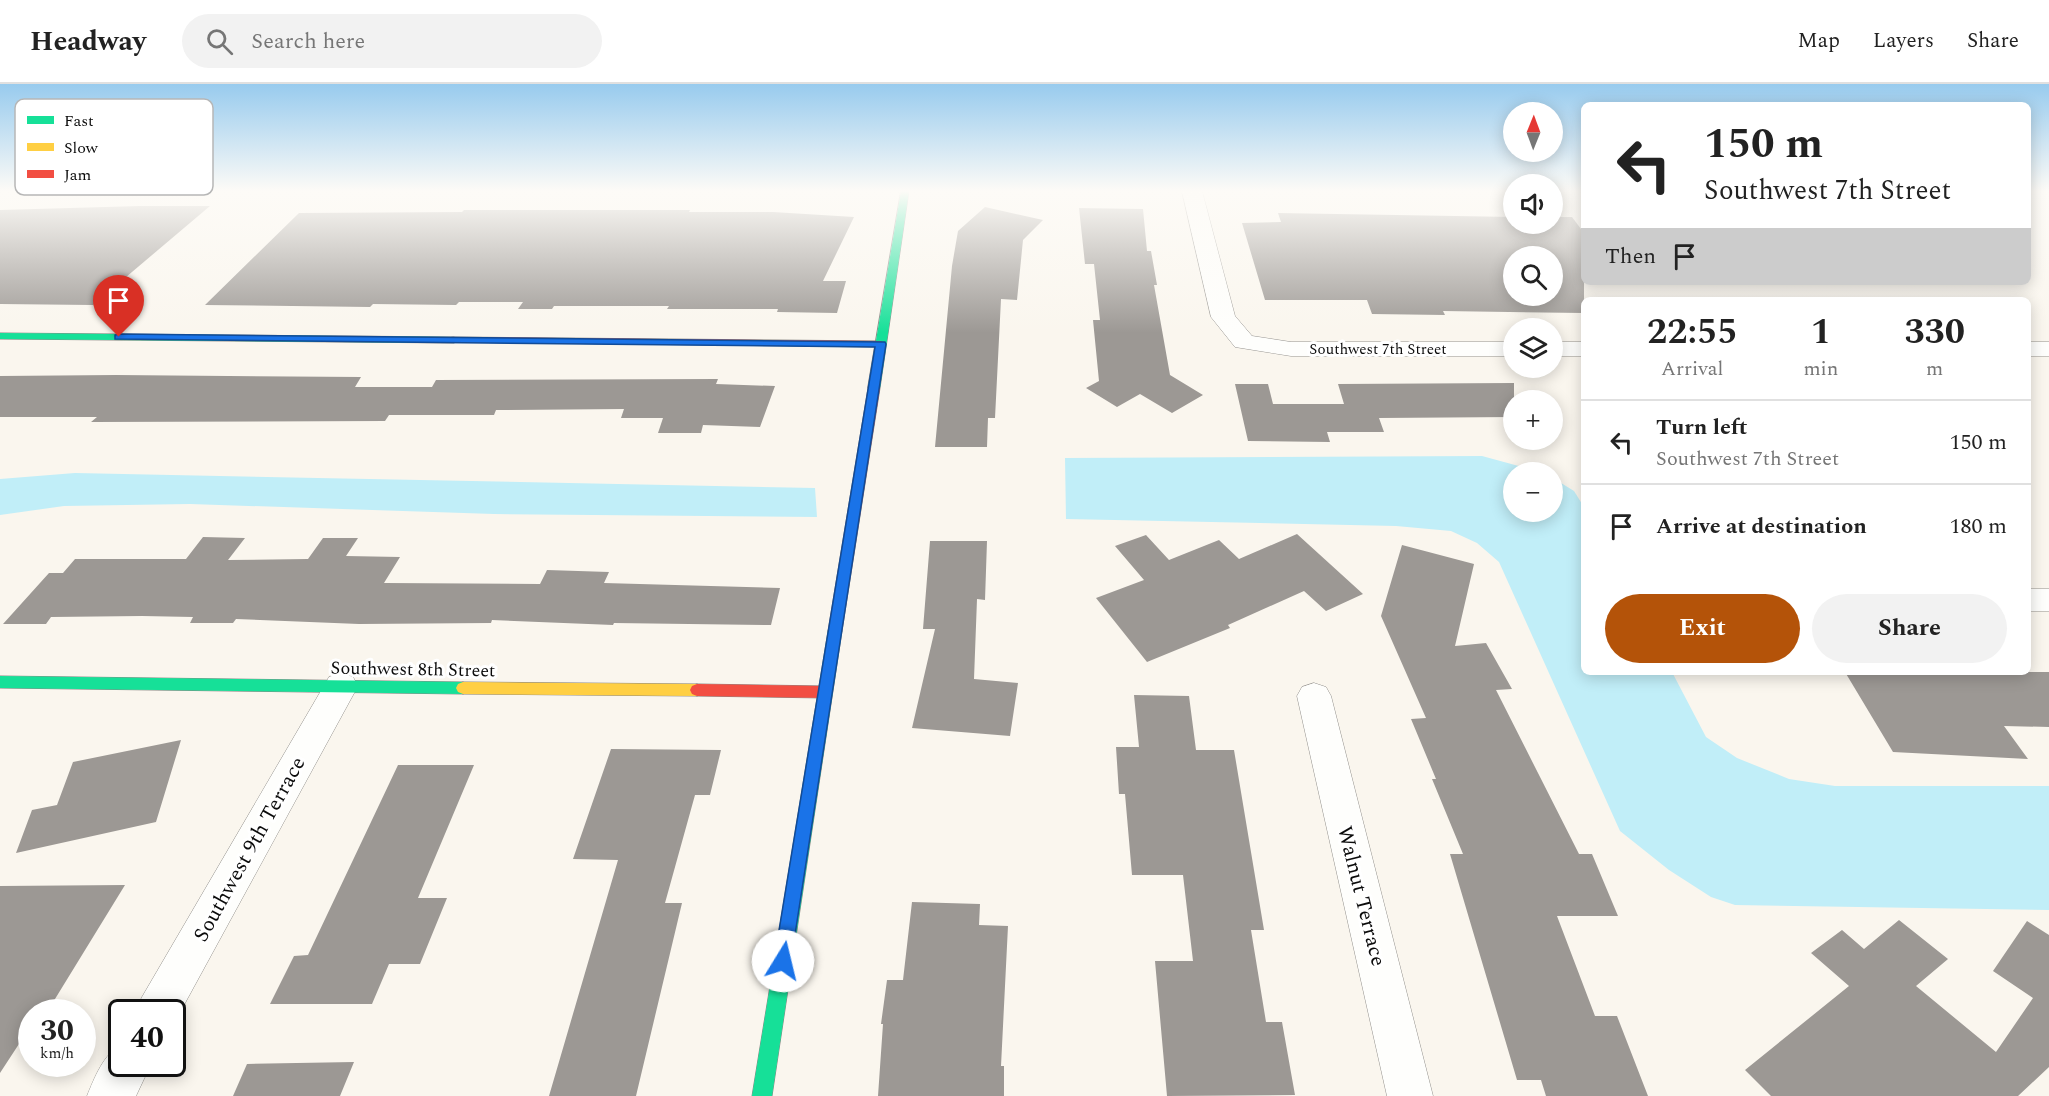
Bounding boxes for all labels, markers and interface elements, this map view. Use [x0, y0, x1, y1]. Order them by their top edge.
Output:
search box [182, 14, 602, 68]
text: Headway [30, 20, 146, 63]
icon: search [203, 25, 236, 58]
text: Search here [251, 25, 365, 58]
text: Map [1798, 25, 1840, 57]
text: Layers [1873, 25, 1934, 57]
text: Share [1967, 25, 2019, 57]
legend [15, 99, 213, 195]
north arrow [1503, 102, 1563, 162]
map controls [1503, 102, 1563, 522]
text: Fast [64, 109, 94, 133]
text: 150 m [1704, 113, 1823, 176]
icon: left [1605, 126, 1683, 204]
text: Slow [64, 136, 99, 160]
text: Jam [64, 163, 92, 187]
text: Southwest 7th Street [1704, 170, 1951, 212]
button: sound [1503, 174, 1563, 234]
text: Then [1605, 240, 1656, 273]
icon: arrive [1668, 240, 1701, 273]
button: search [1503, 246, 1563, 306]
pin [93, 275, 144, 337]
icon: arrive [102, 284, 135, 317]
text: 22:55 [1647, 305, 1737, 360]
text: 1 [1811, 305, 1831, 360]
text: 330 [1904, 305, 1965, 360]
button: layers [1503, 318, 1563, 378]
street label: Southwest 7th Street [1309, 338, 1447, 361]
text: Arrival [1661, 354, 1723, 384]
text: min [1803, 354, 1838, 384]
text: m [1926, 354, 1943, 384]
button: + [1503, 390, 1563, 450]
text: Turn left [1656, 411, 1748, 444]
icon: left [1605, 426, 1638, 459]
text: 150 m [1950, 426, 2007, 459]
text: Southwest 7th Street [1656, 444, 1839, 474]
button: − [1503, 462, 1563, 522]
icon: arrive [1605, 510, 1638, 543]
text: Arrive at destination [1656, 510, 1867, 543]
text: 180 m [1950, 510, 2007, 543]
button: Exit [1605, 594, 1800, 663]
button: Share [1812, 594, 2007, 663]
street label: Southwest 8th Street [330, 655, 496, 684]
street label: Southwest 9th Terrace [186, 751, 314, 948]
street label: Walnut Terrace [1328, 823, 1394, 970]
position arrow [751, 929, 815, 993]
speed limit sign: 40 [108, 999, 186, 1077]
text: 30 [40, 1008, 74, 1054]
text: km/h [40, 1042, 74, 1065]

